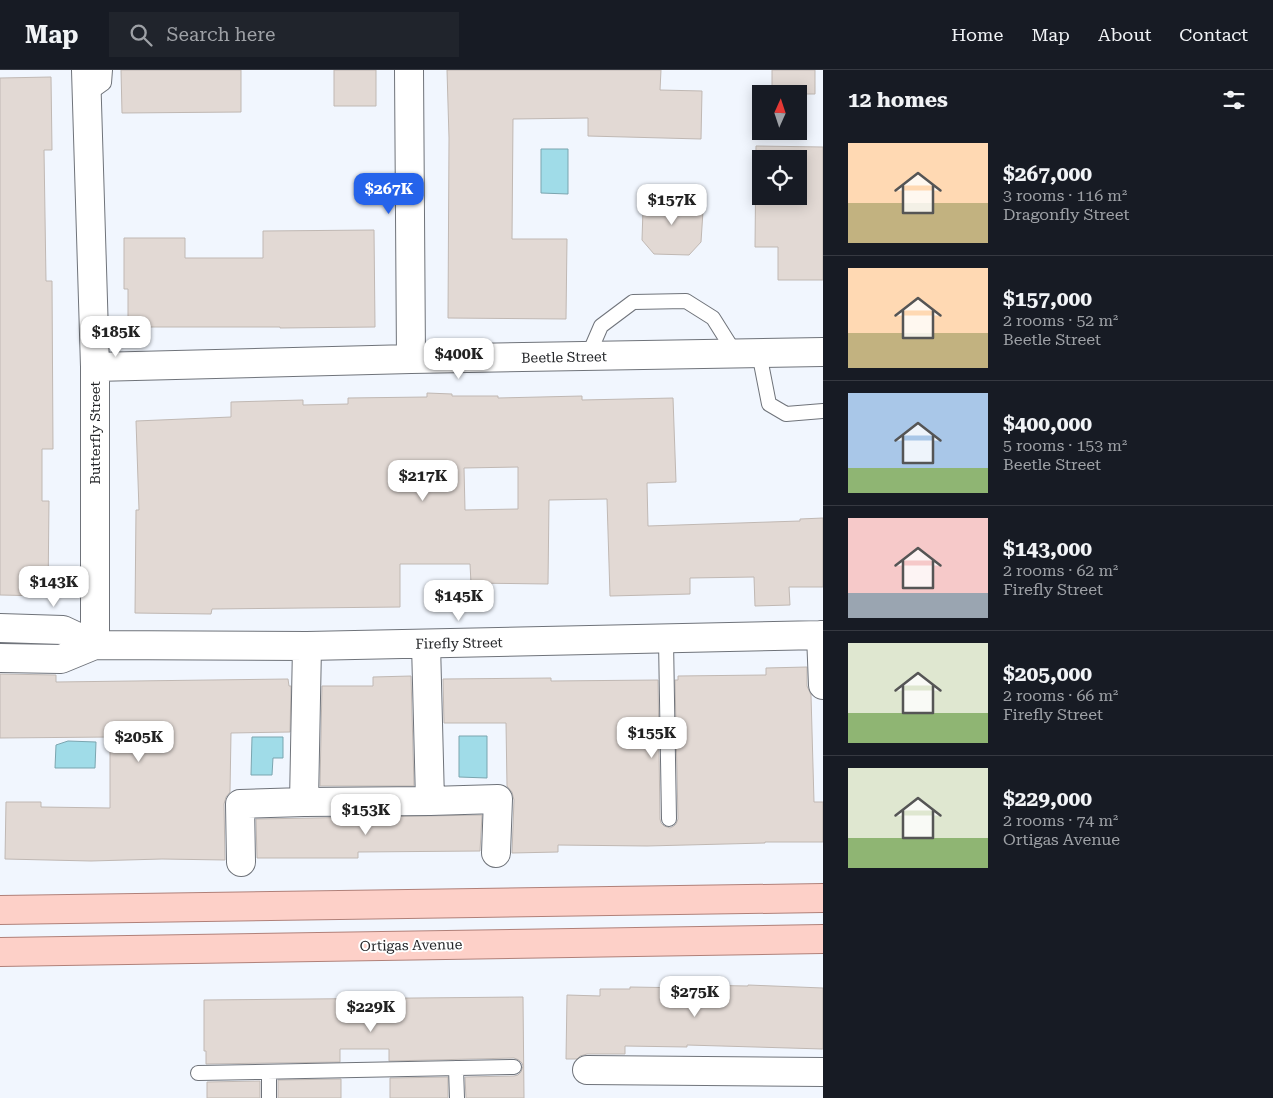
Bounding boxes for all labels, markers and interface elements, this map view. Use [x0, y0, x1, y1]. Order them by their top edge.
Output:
search box [109, 12, 459, 57]
text: Map [25, 21, 79, 49]
icon: search [127, 21, 155, 49]
text: Search here [167, 23, 275, 46]
text: Home [951, 24, 1003, 45]
text: Map [1031, 24, 1070, 45]
text: About [1098, 24, 1151, 45]
text: Contact [1179, 24, 1248, 45]
north arrow [752, 85, 808, 140]
map controls [752, 85, 807, 205]
icon: filters [1220, 86, 1248, 114]
text: 12 homes [848, 88, 948, 112]
button: locate [752, 150, 807, 205]
text: $267,000 [1003, 162, 1092, 186]
icon: home [888, 163, 948, 223]
pin: $267K [354, 172, 424, 215]
text: $267K [365, 179, 413, 198]
pin: $157K [637, 184, 707, 226]
text: 3 rooms · 116 m² [1003, 186, 1127, 205]
text: $157K [648, 190, 696, 209]
text: Dragonfly Street [1003, 205, 1129, 224]
text: $157,000 [1003, 287, 1092, 311]
icon: home [888, 288, 948, 348]
text: 2 rooms · 52 m² [1003, 311, 1118, 330]
pin: $185K [81, 316, 151, 358]
text: $185K [92, 322, 140, 341]
text: Beetle Street [1003, 330, 1101, 349]
pin: $400K [424, 338, 494, 380]
text: $400K [435, 344, 483, 363]
street label: Beetle Street [521, 348, 607, 366]
street label: Butterfly Street [87, 381, 103, 485]
text: $400,000 [1003, 412, 1092, 436]
icon: home [888, 413, 948, 473]
text: 5 rooms · 153 m² [1003, 436, 1127, 455]
text: Beetle Street [1003, 455, 1101, 474]
pin: $217K [388, 460, 458, 502]
text: $217K [399, 466, 447, 485]
text: $143,000 [1003, 537, 1092, 561]
icon: home [888, 538, 948, 598]
text: 2 rooms · 62 m² [1003, 561, 1118, 580]
pin: $143K [19, 566, 89, 608]
text: $143K [30, 572, 78, 591]
pin: $145K [424, 580, 494, 622]
text: Firefly Street [1003, 580, 1103, 599]
text: $145K [435, 586, 483, 605]
street label: Firefly Street [415, 634, 503, 652]
text: $205,000 [1003, 662, 1092, 686]
icon: home [888, 663, 948, 723]
text: 2 rooms · 66 m² [1003, 686, 1118, 705]
text: Firefly Street [1003, 705, 1103, 724]
pin: $155K [617, 716, 687, 759]
pin: $205K [104, 720, 174, 763]
text: $155K [628, 723, 676, 742]
text: $205K [115, 727, 163, 746]
text: $229,000 [1003, 787, 1092, 811]
icon: home [888, 788, 948, 848]
pin: $153K [331, 794, 401, 836]
text: $153K [342, 800, 390, 819]
text: 2 rooms · 74 m² [1003, 811, 1118, 830]
text: Ortigas Avenue [1003, 830, 1120, 849]
street label: Ortigas Avenue [360, 936, 463, 954]
pin: $275K [660, 976, 730, 1018]
text: $275K [671, 982, 719, 1001]
pin: $229K [336, 990, 406, 1033]
text: $229K [347, 997, 395, 1016]

